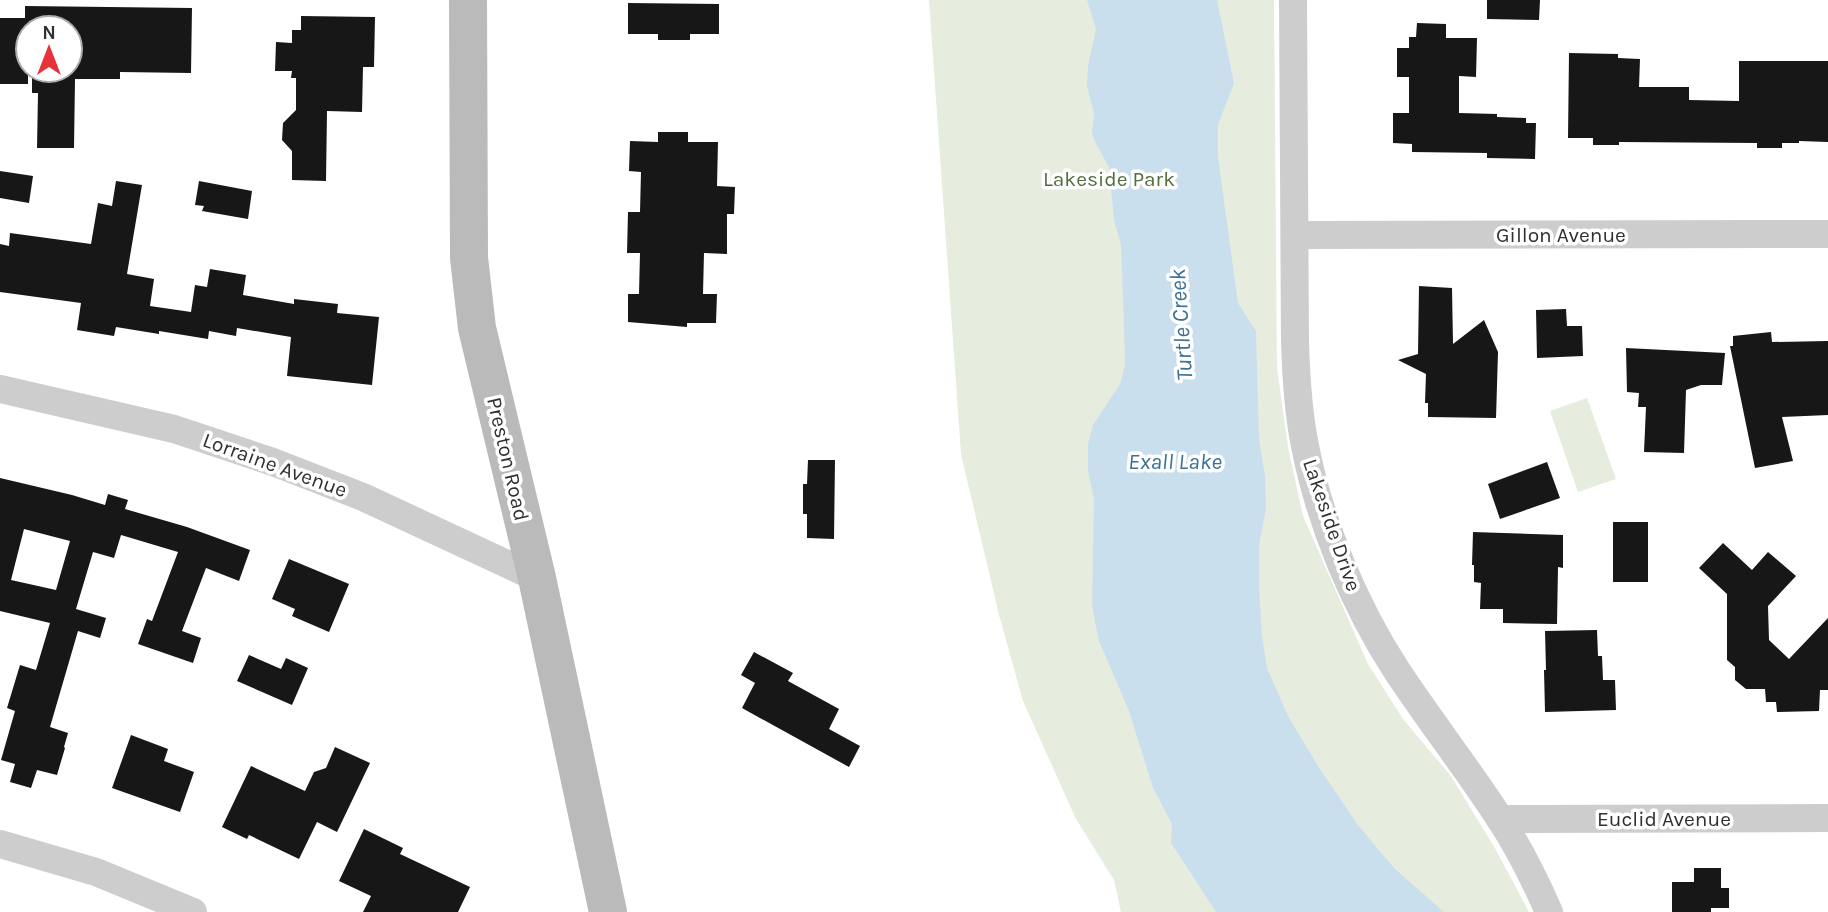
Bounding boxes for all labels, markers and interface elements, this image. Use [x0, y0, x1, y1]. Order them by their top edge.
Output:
north arrow [14, 14, 84, 84]
text: N [42, 22, 56, 44]
park label: Lakeside Park [1043, 167, 1175, 191]
street label: Gillon Avenue [1496, 223, 1626, 247]
water label: Turtle Creek [1164, 268, 1198, 382]
street label: Preston Road [482, 395, 534, 523]
street label: Lorraine Avenue [200, 428, 350, 502]
water label: Exall Lake [1128, 448, 1222, 475]
street label: Lakeside Drive [1298, 456, 1366, 594]
street label: Euclid Avenue [1597, 807, 1731, 831]

